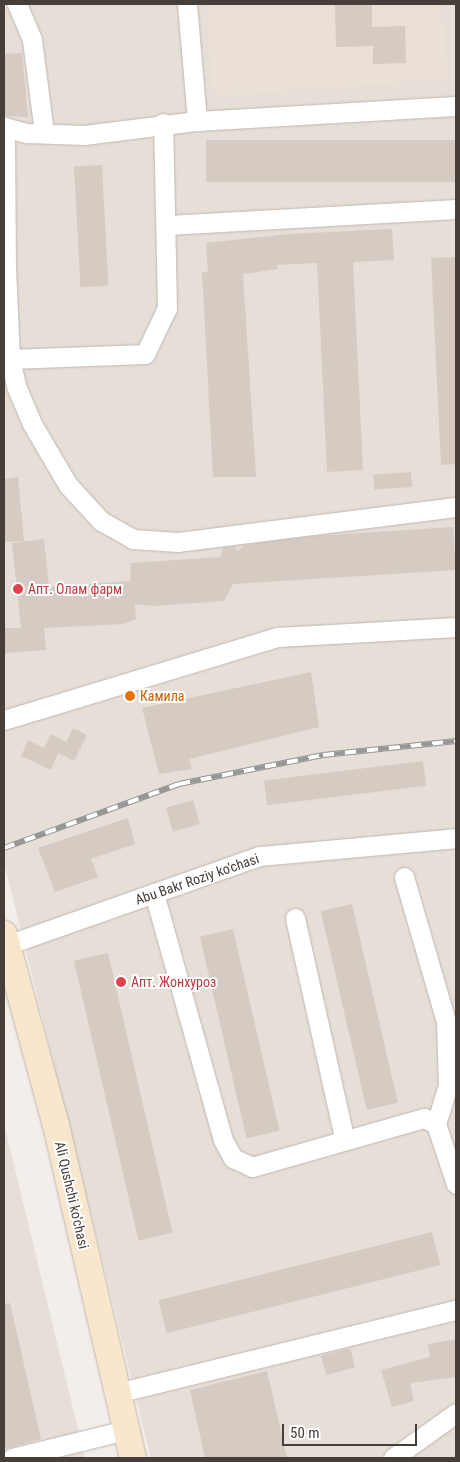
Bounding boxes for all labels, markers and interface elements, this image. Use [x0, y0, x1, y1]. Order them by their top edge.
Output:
place label: Апт. Олам фарм [28, 581, 122, 597]
marker: Апт. Олам фарм [12, 583, 24, 595]
place label: Камила [140, 688, 185, 704]
marker: Камила [124, 690, 136, 702]
street label: Abu Bakr Roziy ko'chasi [133, 850, 261, 908]
place label: Апт. Жонхуроз [131, 974, 216, 990]
marker: Апт. Жонхуроз [115, 976, 127, 988]
street label: Ali Qushchi ko'chasi [51, 1140, 93, 1250]
scale bar [285, 1414, 420, 1446]
text: 50 m [290, 1424, 320, 1442]

